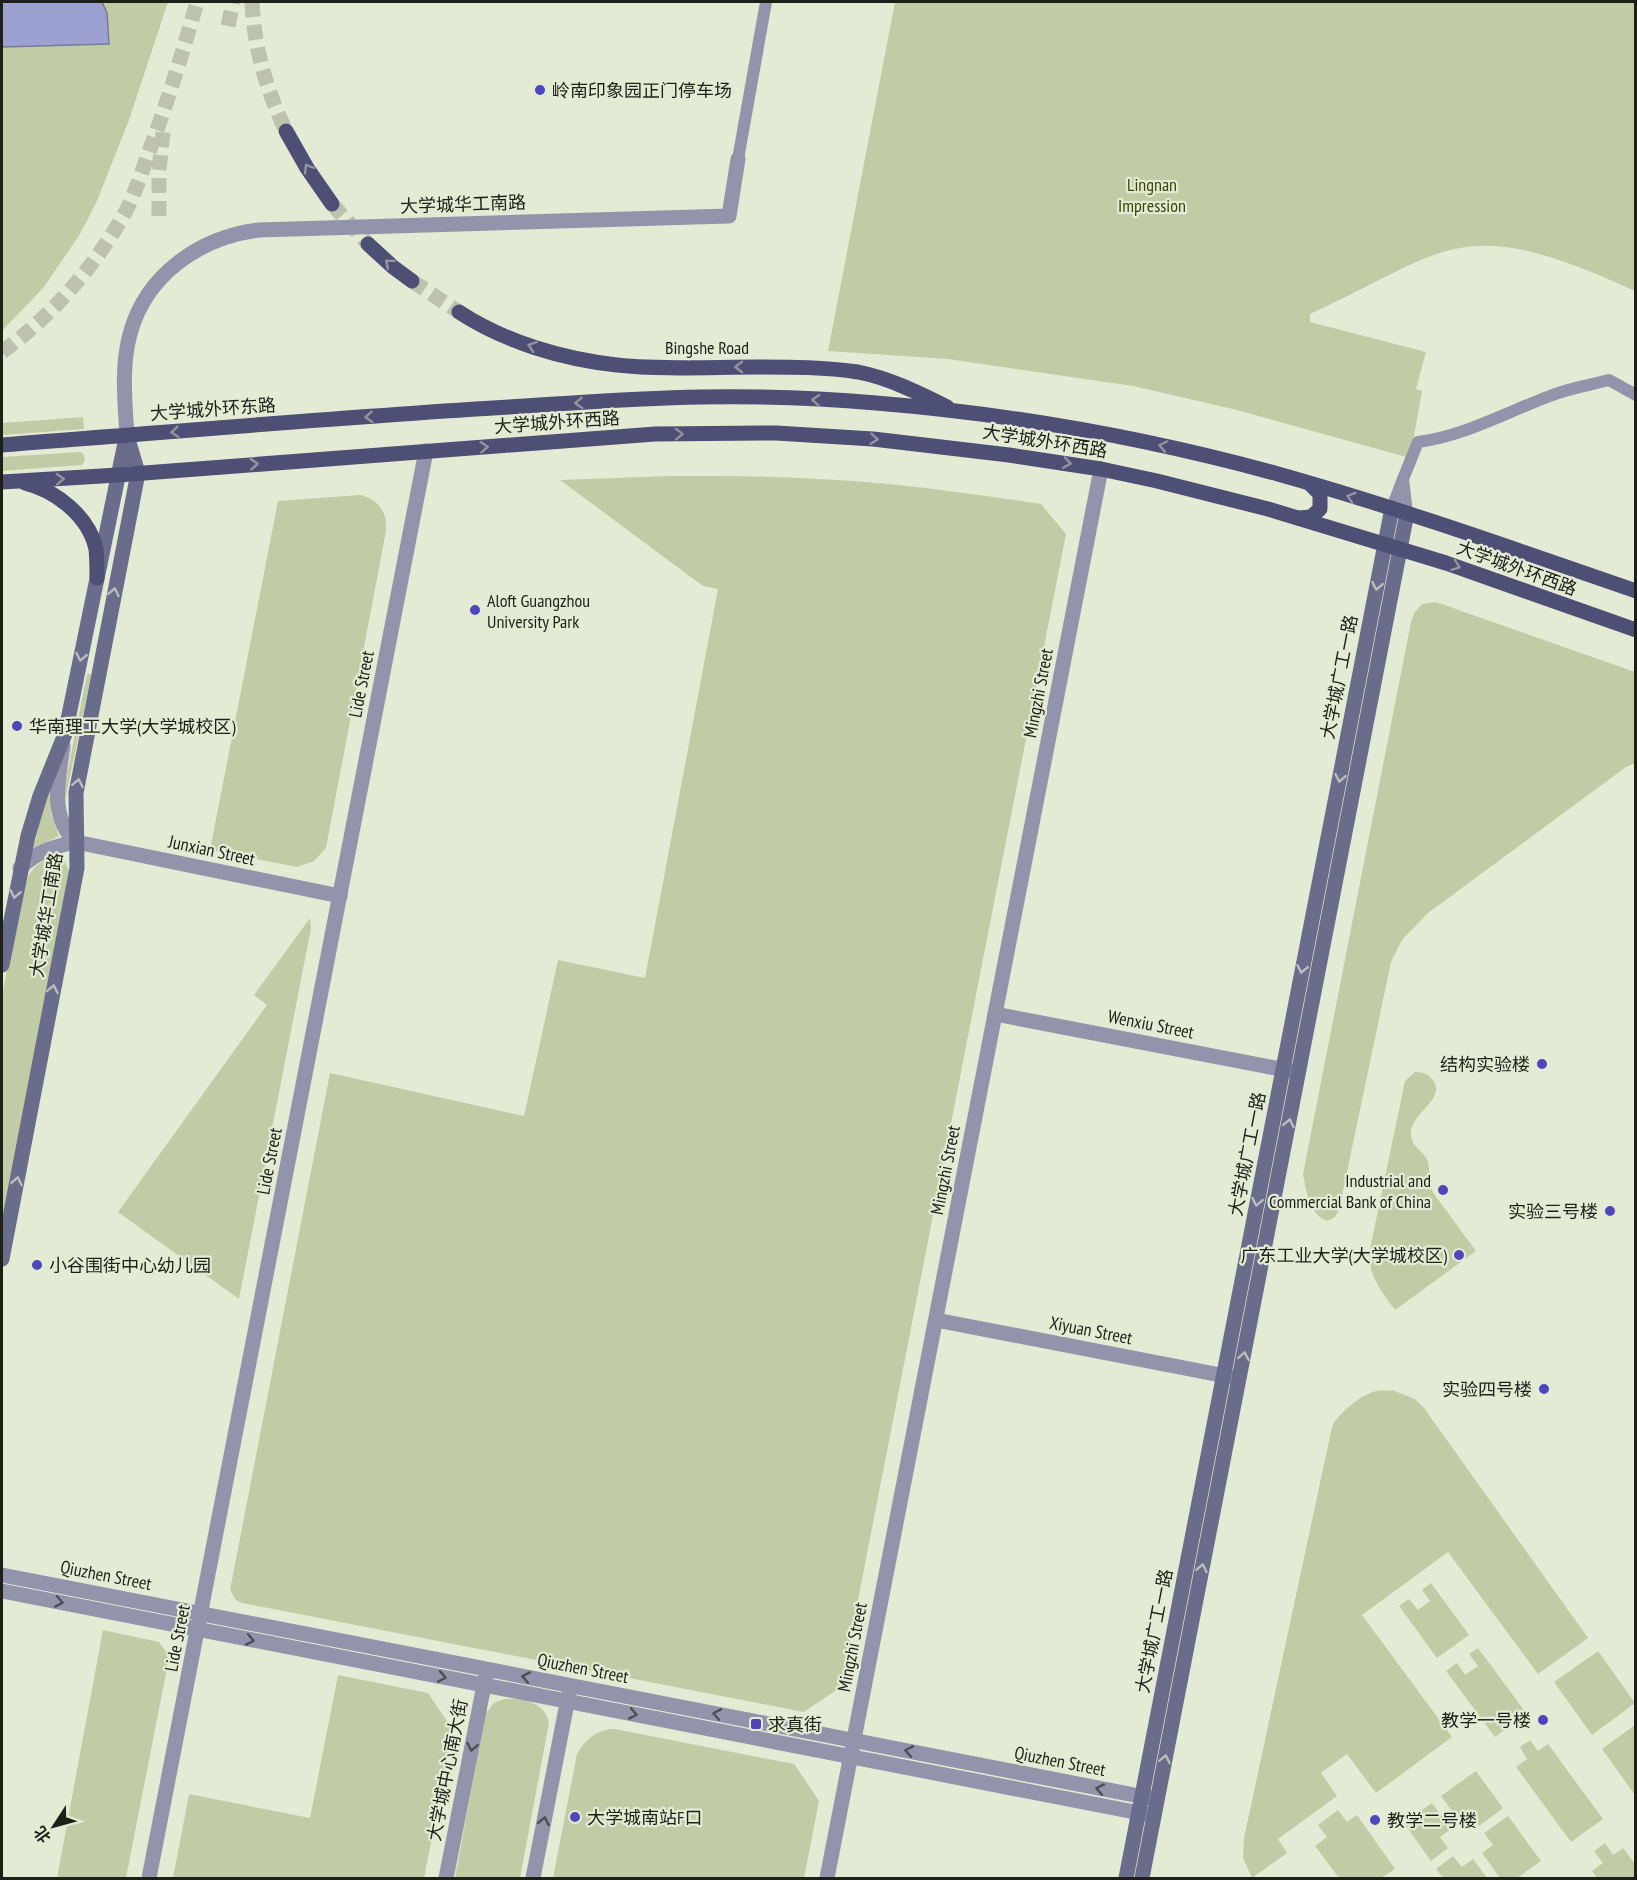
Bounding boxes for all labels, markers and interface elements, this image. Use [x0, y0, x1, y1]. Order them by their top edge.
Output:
place label: 岭南印象园正门停车场 [552, 79, 732, 102]
marker: 岭南印象园正门停车场 [533, 83, 547, 97]
one-way arrow [303, 164, 315, 174]
park label: Lingnan Impression [1118, 173, 1186, 217]
street label: 大学城华工南路 [400, 190, 526, 218]
one-way arrow [385, 259, 396, 270]
street label: Bingshe Road [665, 336, 749, 359]
one-way arrow [527, 340, 538, 353]
one-way arrow [735, 361, 744, 373]
street label: 大学城外环东路 [149, 393, 277, 425]
one-way arrow [811, 393, 820, 406]
one-way arrow [575, 396, 584, 409]
street label: 大学城外环西路 [493, 406, 621, 438]
one-way arrow [365, 410, 374, 423]
street label: 大学城外环西路 [981, 420, 1109, 462]
one-way arrow [170, 425, 179, 438]
one-way arrow [674, 427, 683, 440]
one-way arrow [869, 432, 878, 445]
one-way arrow [1158, 440, 1168, 453]
one-way arrow [480, 441, 489, 454]
one-way arrow [1063, 457, 1072, 469]
one-way arrow [250, 458, 259, 471]
one-way arrow [55, 472, 64, 485]
one-way arrow [1346, 492, 1357, 504]
street label: 大学城外环西路 [1454, 536, 1580, 600]
one-way arrow [1450, 559, 1461, 572]
one-way arrow [1371, 581, 1384, 591]
one-way arrow [107, 587, 120, 597]
place label: Aloft Guangzhou University Park [487, 589, 590, 633]
marker: Aloft Guangzhou University Park [468, 603, 482, 617]
street label: 大学城广工一路 [1316, 613, 1362, 741]
street label: Mingzhi Street [1018, 646, 1058, 740]
street label: Lide Street [343, 649, 379, 719]
one-way arrow [75, 652, 88, 662]
place label: 华南理工大学(大学城校区) [29, 715, 236, 738]
marker: 华南理工大学(大学城校区) [10, 719, 24, 733]
one-way arrow [1334, 772, 1347, 782]
one-way arrow [71, 779, 84, 789]
street label: Junxian Street [166, 829, 257, 870]
street label: 大学城华工南路 [25, 851, 67, 979]
one-way arrow [9, 888, 22, 898]
one-way arrow [1296, 964, 1309, 974]
one-way arrow [46, 984, 59, 994]
street label: Wenxiu Street [1106, 1004, 1196, 1044]
place label: 结构实验楼 [1440, 1053, 1530, 1076]
marker: 结构实验楼 [1535, 1057, 1549, 1071]
street label: 大学城广工一路 [1224, 1090, 1270, 1218]
one-way arrow [1282, 1118, 1295, 1128]
street label: Mingzhi Street [925, 1123, 965, 1217]
street label: Lide Street [251, 1126, 287, 1196]
place label: Industrial and Commercial Bank of China [1269, 1169, 1431, 1213]
one-way arrow [10, 1176, 23, 1186]
marker: Industrial and Commercial Bank of China [1436, 1183, 1450, 1197]
one-way arrow [1251, 1196, 1264, 1206]
place label: 实验三号楼 [1508, 1200, 1598, 1223]
marker: 实验三号楼 [1603, 1204, 1617, 1218]
place label: 广东工业大学(大学城校区) [1241, 1244, 1448, 1267]
marker: 广东工业大学(大学城校区) [1452, 1248, 1466, 1262]
place label: 小谷围街中心幼儿园 [49, 1254, 211, 1277]
marker: 小谷围街中心幼儿园 [30, 1258, 44, 1272]
street label: Xiyuan Street [1048, 1311, 1134, 1349]
one-way arrow [1237, 1351, 1250, 1361]
place label: 实验四号楼 [1442, 1378, 1532, 1401]
marker: 实验四号楼 [1537, 1382, 1551, 1396]
street label: Qiuzhen Street [58, 1555, 154, 1595]
one-way arrow [1195, 1563, 1208, 1573]
street label: 大学城广工一路 [1131, 1567, 1177, 1695]
one-way arrow [54, 1595, 64, 1608]
street label: Mingzhi Street [832, 1600, 872, 1694]
street label: Lide Street [159, 1603, 195, 1673]
one-way arrow [245, 1633, 255, 1646]
street label: Qiuzhen Street [535, 1648, 631, 1688]
one-way arrow [436, 1670, 446, 1683]
one-way arrow [521, 1671, 531, 1684]
street label: 大学城中心南大街 [422, 1697, 472, 1843]
one-way arrow [628, 1707, 638, 1720]
one-way arrow [713, 1708, 723, 1721]
place label: 教学一号楼 [1441, 1709, 1531, 1732]
place label: 求真街 [768, 1713, 822, 1736]
marker: 教学一号楼 [1536, 1713, 1550, 1727]
marker: 求真街 [749, 1717, 763, 1731]
street label: Qiuzhen Street [1012, 1741, 1108, 1781]
one-way arrow [466, 1742, 479, 1752]
one-way arrow [904, 1745, 914, 1758]
one-way arrow [1158, 1755, 1171, 1765]
one-way arrow [1095, 1783, 1105, 1796]
north arrow [24, 1796, 84, 1856]
place label: 大学城南站F口 [587, 1806, 702, 1829]
place label: 教学二号楼 [1387, 1809, 1477, 1832]
marker: 大学城南站F口 [568, 1810, 582, 1824]
marker: 教学二号楼 [1368, 1813, 1382, 1827]
one-way arrow [537, 1816, 550, 1826]
text: 北 [29, 1822, 55, 1847]

